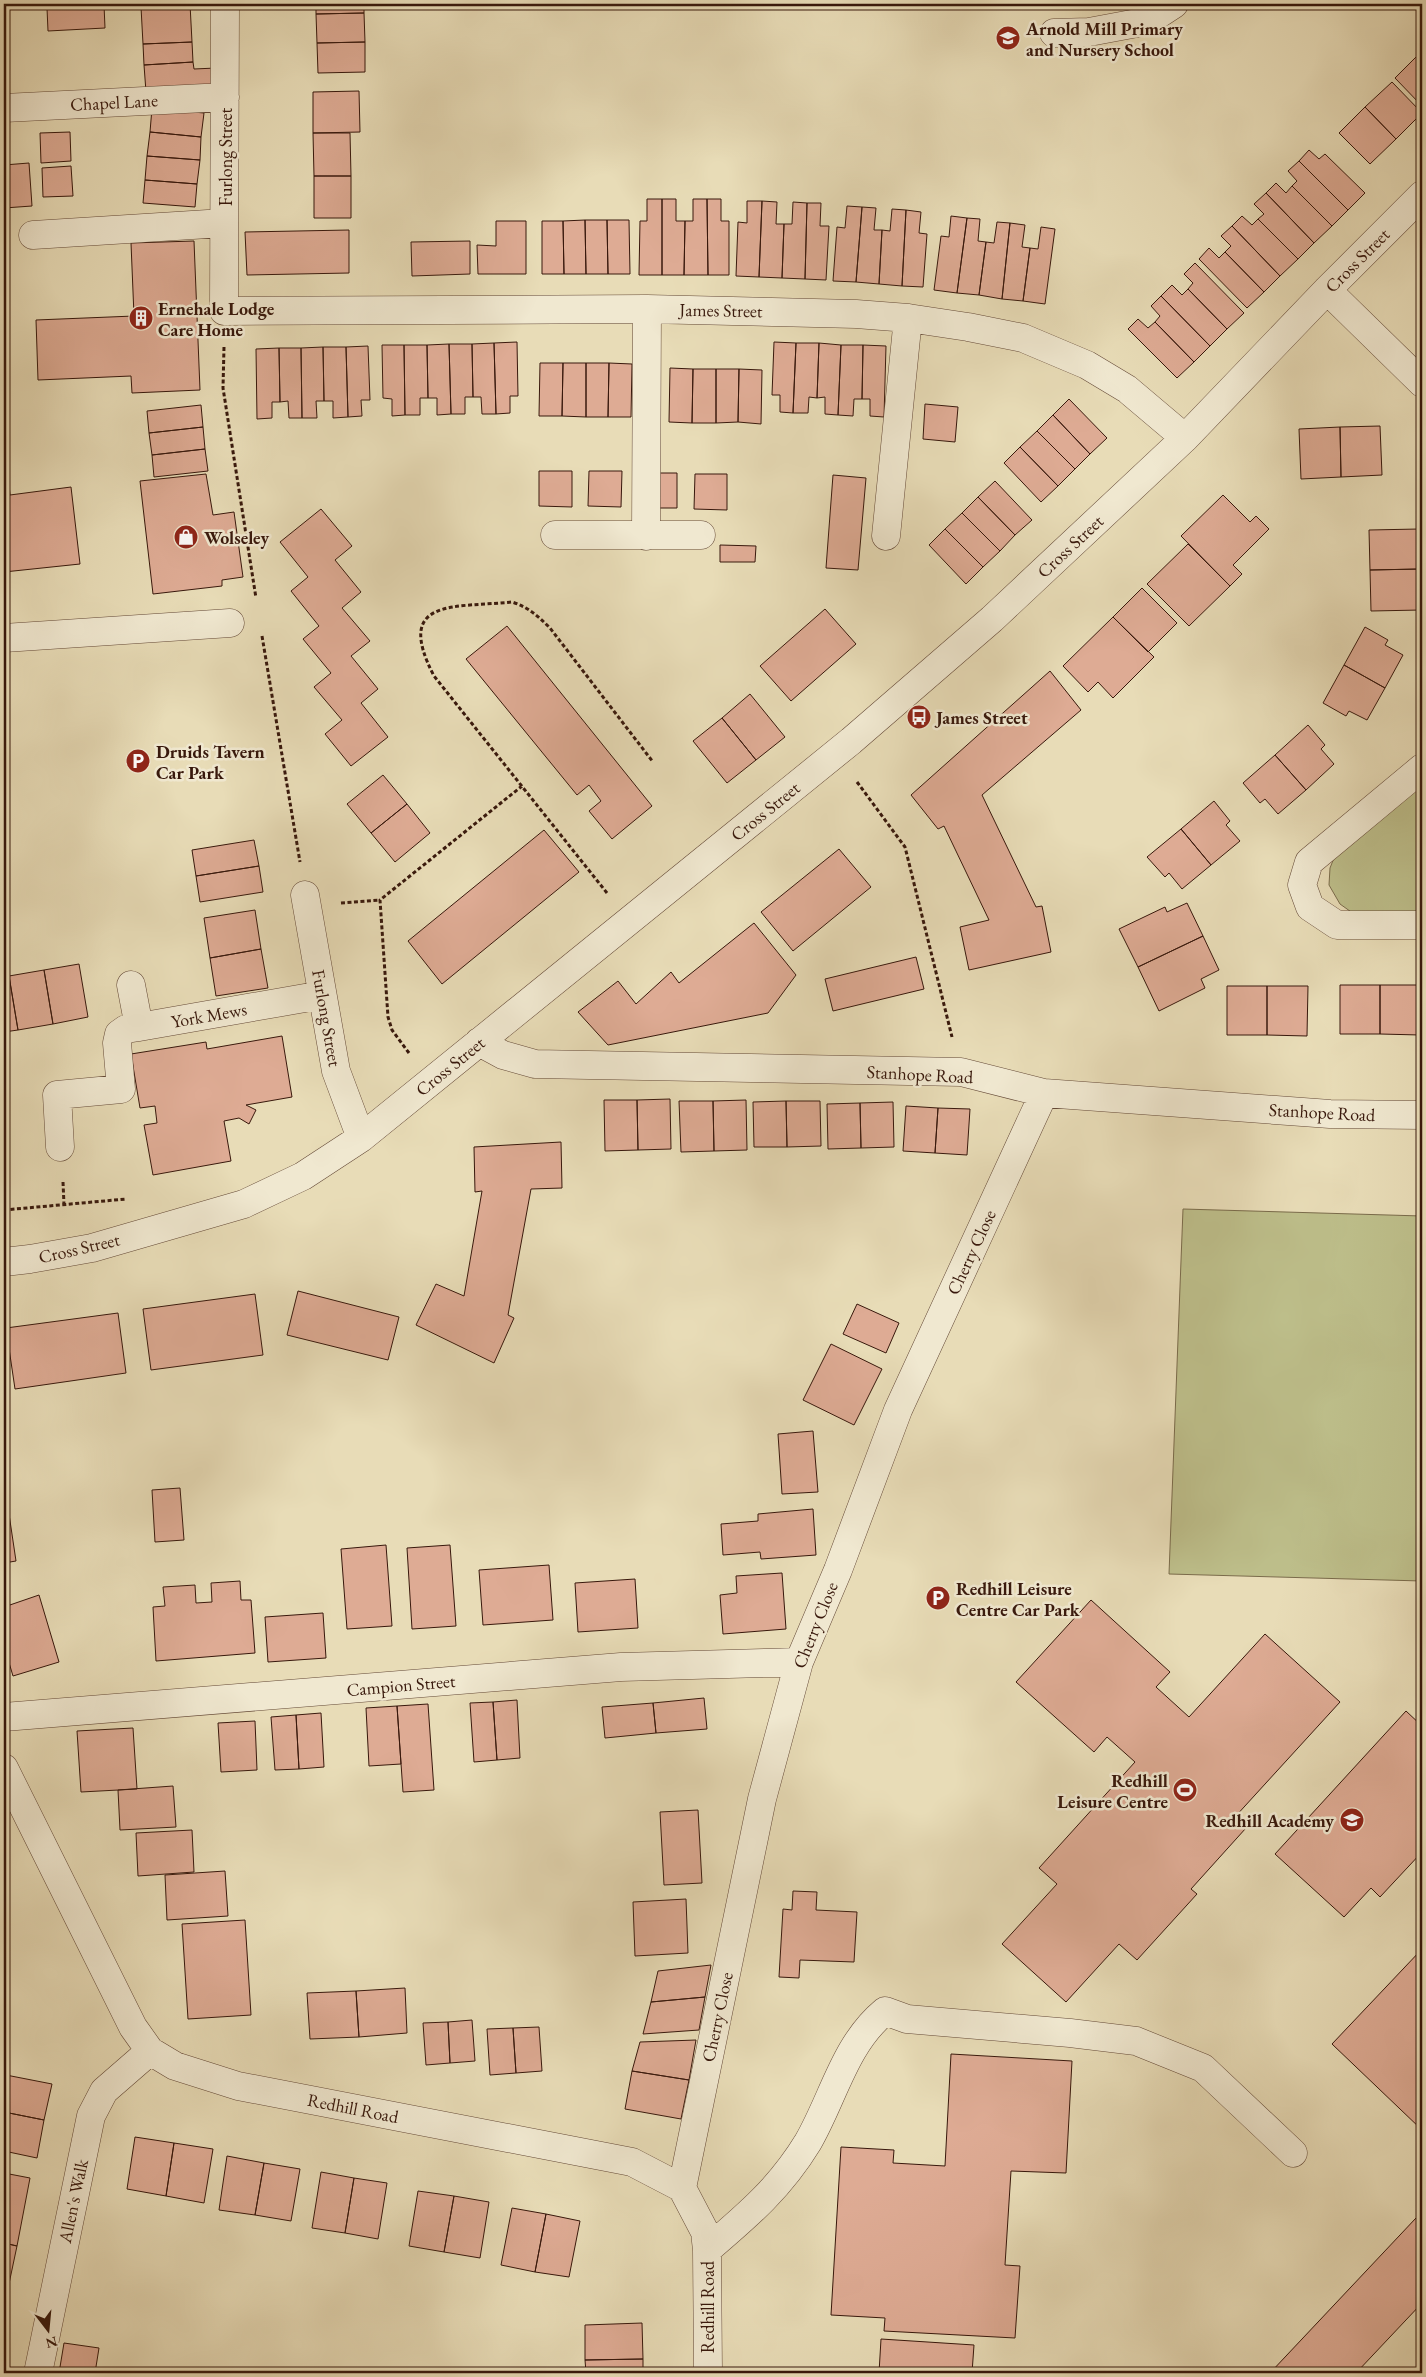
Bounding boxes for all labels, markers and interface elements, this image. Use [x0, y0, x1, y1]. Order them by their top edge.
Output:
place label: Arnold Mill Primary and Nursery School [1025, 17, 1183, 61]
school or university icon: Arnold Mill Primary and Nursery School [995, 25, 1021, 51]
street label: Chapel Lane [70, 88, 158, 116]
street label: Furlong Street [214, 107, 237, 206]
street label: Cross Street [1320, 222, 1395, 297]
place label: Ernehale Lodge Care Home [158, 297, 275, 341]
street label: James Street [677, 298, 763, 322]
building icon: Ernehale Lodge Care Home [128, 305, 154, 331]
street label: Cross Street [1032, 509, 1108, 583]
shop icon: Wolseley [173, 524, 199, 550]
place label: Wolseley [204, 526, 270, 549]
bus stop icon: James Street [906, 704, 932, 730]
place label: James Street [934, 706, 1028, 729]
place label: Druids Tavern Car Park [156, 740, 265, 784]
parking icon: Druids Tavern Car Park [125, 748, 151, 774]
street label: Cross Street [726, 776, 805, 846]
street label: Furlong Street [307, 968, 347, 1069]
street label: York Mews [169, 997, 249, 1033]
street label: Cross Street [411, 1031, 490, 1101]
street label: Stanhope Road [866, 1060, 975, 1088]
street label: Stanhope Road [1268, 1098, 1377, 1126]
street label: Cherry Close [941, 1206, 1001, 1298]
street label: Cross Street [36, 1227, 122, 1268]
place label: Redhill Leisure Centre Car Park [956, 1577, 1081, 1621]
street label: Cherry Close [787, 1578, 843, 1672]
parking icon: Redhill Leisure Centre Car Park [925, 1585, 951, 1611]
street label: Campion Street [346, 1669, 457, 1701]
place label: Redhill Leisure Centre [1057, 1769, 1168, 1813]
sports icon: Redhill Leisure Centre [1172, 1777, 1198, 1803]
school or university icon: Redhill Academy [1339, 1807, 1365, 1833]
place label: Redhill Academy [1205, 1809, 1334, 1832]
street label: Cherry Close [696, 1970, 738, 2064]
street label: Redhill Road [305, 2088, 401, 2128]
street label: Allen's Walk [53, 2156, 93, 2246]
street label: Redhill Road [696, 2260, 719, 2353]
north arrow [22, 2304, 72, 2354]
text: N [43, 2332, 60, 2353]

